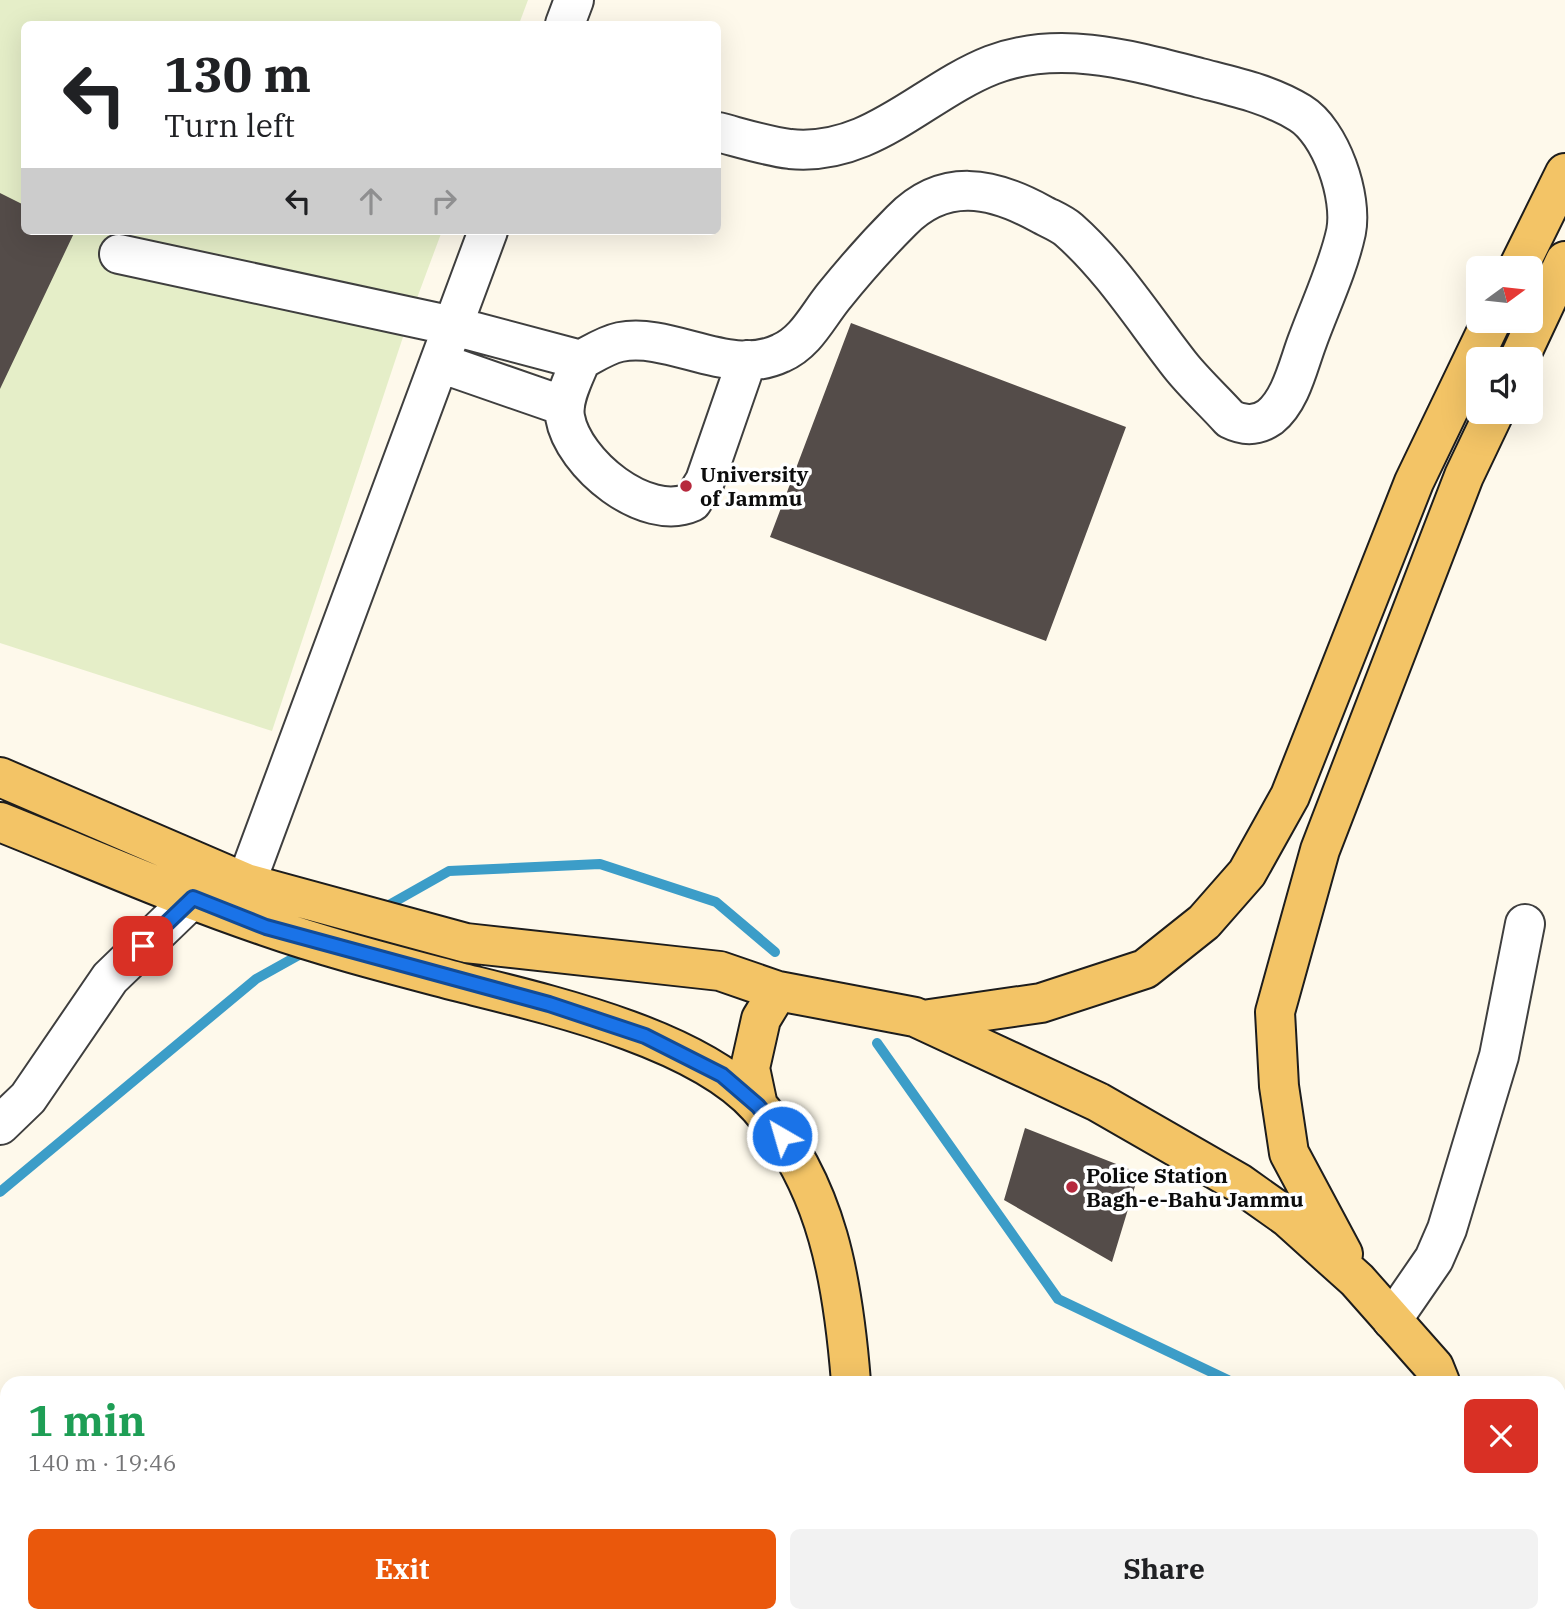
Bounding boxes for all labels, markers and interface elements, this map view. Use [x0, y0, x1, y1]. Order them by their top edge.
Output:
text: 130 m [164, 42, 311, 105]
icon: left [49, 49, 140, 140]
text: Turn left [164, 104, 295, 146]
icon: left [279, 182, 317, 220]
icon: ahead [352, 182, 390, 220]
icon: right [425, 182, 463, 220]
north arrow [1466, 256, 1544, 332]
map controls [1466, 256, 1543, 424]
button: sound [1466, 347, 1543, 424]
place label: University of Jammu [700, 460, 809, 512]
marker: University of Jammu [678, 478, 694, 494]
pin [113, 916, 173, 976]
icon: arrive [124, 927, 162, 965]
position arrow [745, 1099, 819, 1173]
place label: Police Station Bagh-e-Bahu Jammu [1086, 1161, 1304, 1213]
marker: Police Station Bagh-e-Bahu Jammu [1064, 1179, 1080, 1195]
text: 1 min [28, 1393, 146, 1448]
button: close [1464, 1399, 1538, 1473]
text: 140 m · 19:46 [28, 1447, 177, 1477]
button: Exit [28, 1529, 776, 1609]
button: Share [790, 1529, 1538, 1609]

